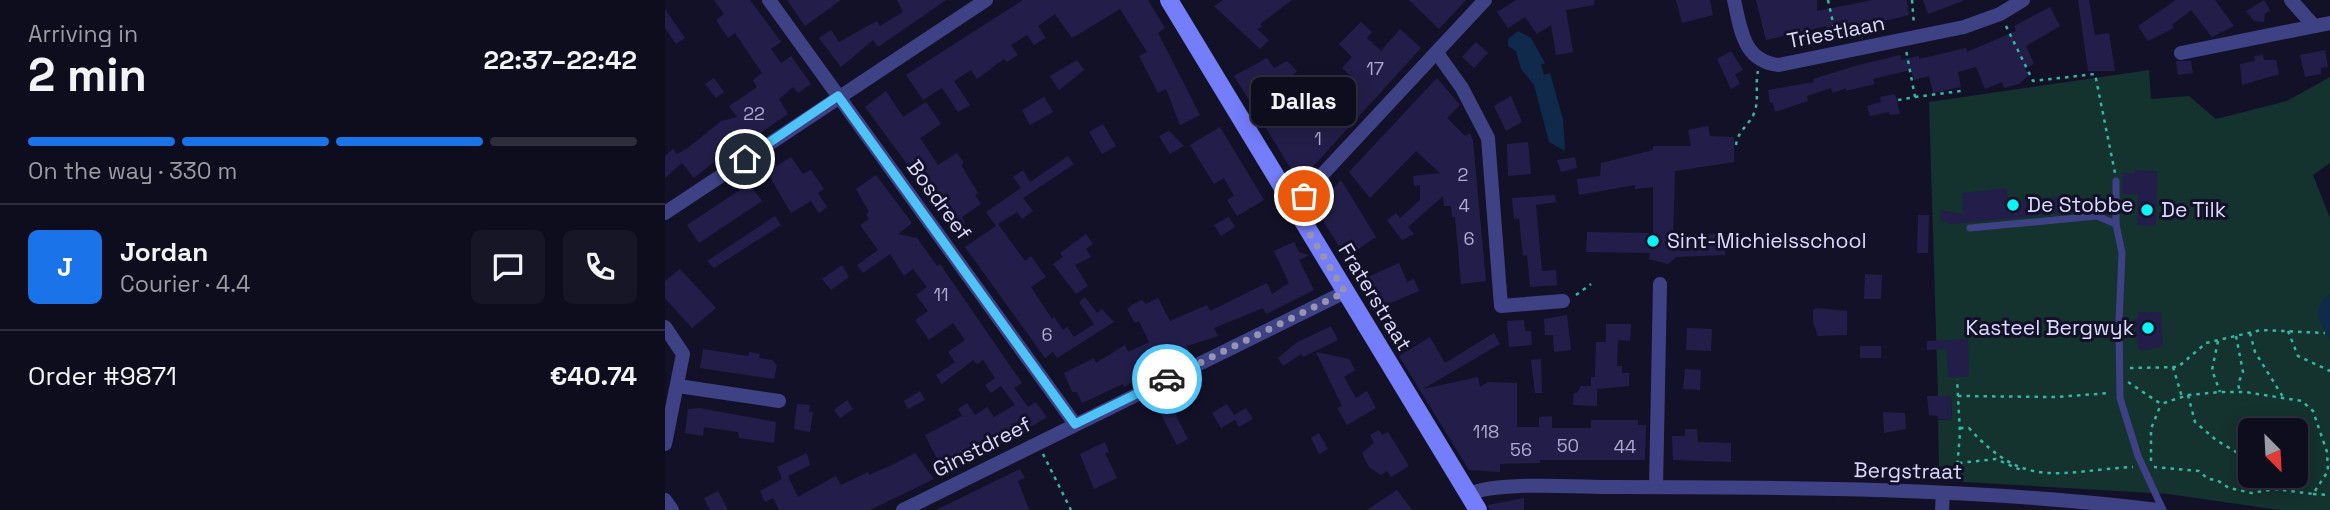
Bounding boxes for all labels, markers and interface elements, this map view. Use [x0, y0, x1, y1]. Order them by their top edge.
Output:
street label: Triestlaan [1785, 9, 1887, 54]
text: Arriving in [28, 19, 138, 49]
text: 22:37–22:42 [483, 43, 637, 77]
text: 2 min [28, 46, 147, 104]
house number: 17 [1366, 57, 1384, 80]
callout: Dallas [1251, 77, 1357, 126]
text: Dallas [1270, 86, 1337, 116]
house number: 22 [743, 102, 765, 125]
house number: 1 [1314, 127, 1322, 150]
pin [715, 129, 775, 189]
icon: home [726, 140, 764, 178]
street label: Bosdreef [901, 154, 978, 245]
text: On the way · 330 m [28, 156, 237, 186]
house number: 2 [1458, 163, 1468, 186]
pin [1274, 166, 1334, 226]
icon: bag [1285, 177, 1323, 215]
place label: De Stobbe [2027, 191, 2133, 218]
house number: 4 [1458, 194, 1470, 217]
place label: De Tilk [2161, 196, 2226, 223]
marker: De Stobbe [2005, 197, 2021, 213]
marker: De Tilk [2139, 202, 2155, 218]
house number: 6 [1463, 227, 1475, 250]
place label: Sint-Michielsschool [1667, 227, 1867, 254]
button: chat [471, 230, 545, 304]
button: phone [563, 230, 637, 304]
marker: Sint-Michielsschool [1645, 233, 1661, 249]
text: Jordan [120, 235, 208, 269]
street label: Fraterstraat [1333, 238, 1418, 356]
text: J [57, 250, 73, 284]
text: Courier · 4.4 [120, 269, 250, 299]
house number: 11 [933, 283, 949, 306]
place label: Kasteel Bergwyk [1965, 314, 2134, 341]
marker: Kasteel Bergwyk [2140, 320, 2156, 336]
house number: 6 [1041, 323, 1053, 346]
courier [1132, 344, 1202, 414]
text: Order #9871 [28, 359, 177, 393]
text: €40.74 [550, 359, 637, 393]
icon: car [1148, 360, 1186, 398]
street label: Ginstdreef [928, 410, 1035, 483]
north arrow [2238, 418, 2308, 488]
map controls [2238, 418, 2308, 488]
house number: 118 [1473, 420, 1499, 443]
house number: 50 [1557, 434, 1579, 457]
house number: 44 [1614, 435, 1636, 458]
house number: 56 [1510, 438, 1532, 461]
street label: Bergstraat [1854, 456, 1963, 485]

